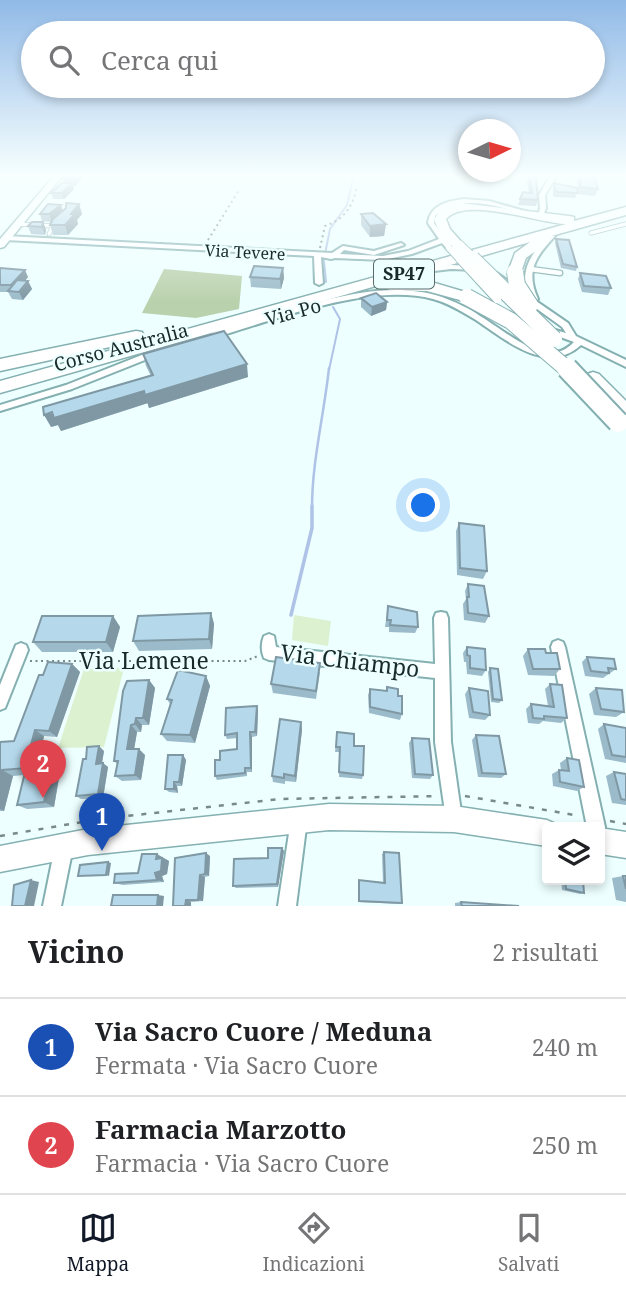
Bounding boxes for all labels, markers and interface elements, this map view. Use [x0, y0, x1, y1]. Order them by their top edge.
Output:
search box [21, 21, 605, 98]
icon: search [45, 41, 83, 79]
text: Cerca qui [101, 42, 218, 78]
north arrow [458, 119, 521, 182]
street label: Via Tevere [204, 239, 286, 265]
road number: SP47 [374, 260, 434, 288]
street label: Via Po [262, 292, 324, 332]
street label: Corso Australia [51, 317, 191, 377]
your location [406, 488, 440, 522]
street label: Via Chiampo [279, 636, 422, 684]
street label: Via Lemene [79, 644, 209, 676]
pin: 2 [20, 740, 66, 798]
pin: 1 [79, 793, 125, 851]
map controls [542, 822, 605, 885]
button: layers [542, 822, 605, 885]
text: Vicino [28, 931, 124, 972]
text: 2 risultati [492, 936, 598, 968]
text: Via Sacro Cuore / Meduna [95, 1013, 432, 1049]
text: 1 [45, 1031, 58, 1063]
text: 240 m [532, 1031, 598, 1063]
text: Fermata · Via Sacro Cuore [95, 1049, 378, 1081]
text: Farmacia Marzotto [95, 1111, 346, 1147]
text: 2 [45, 1129, 58, 1161]
text: 250 m [532, 1129, 598, 1161]
text: Farmacia · Via Sacro Cuore [95, 1147, 389, 1179]
tab: Mappa [67, 1209, 129, 1277]
tab: Indicazioni [263, 1209, 365, 1277]
tab: Salvati [498, 1209, 559, 1277]

